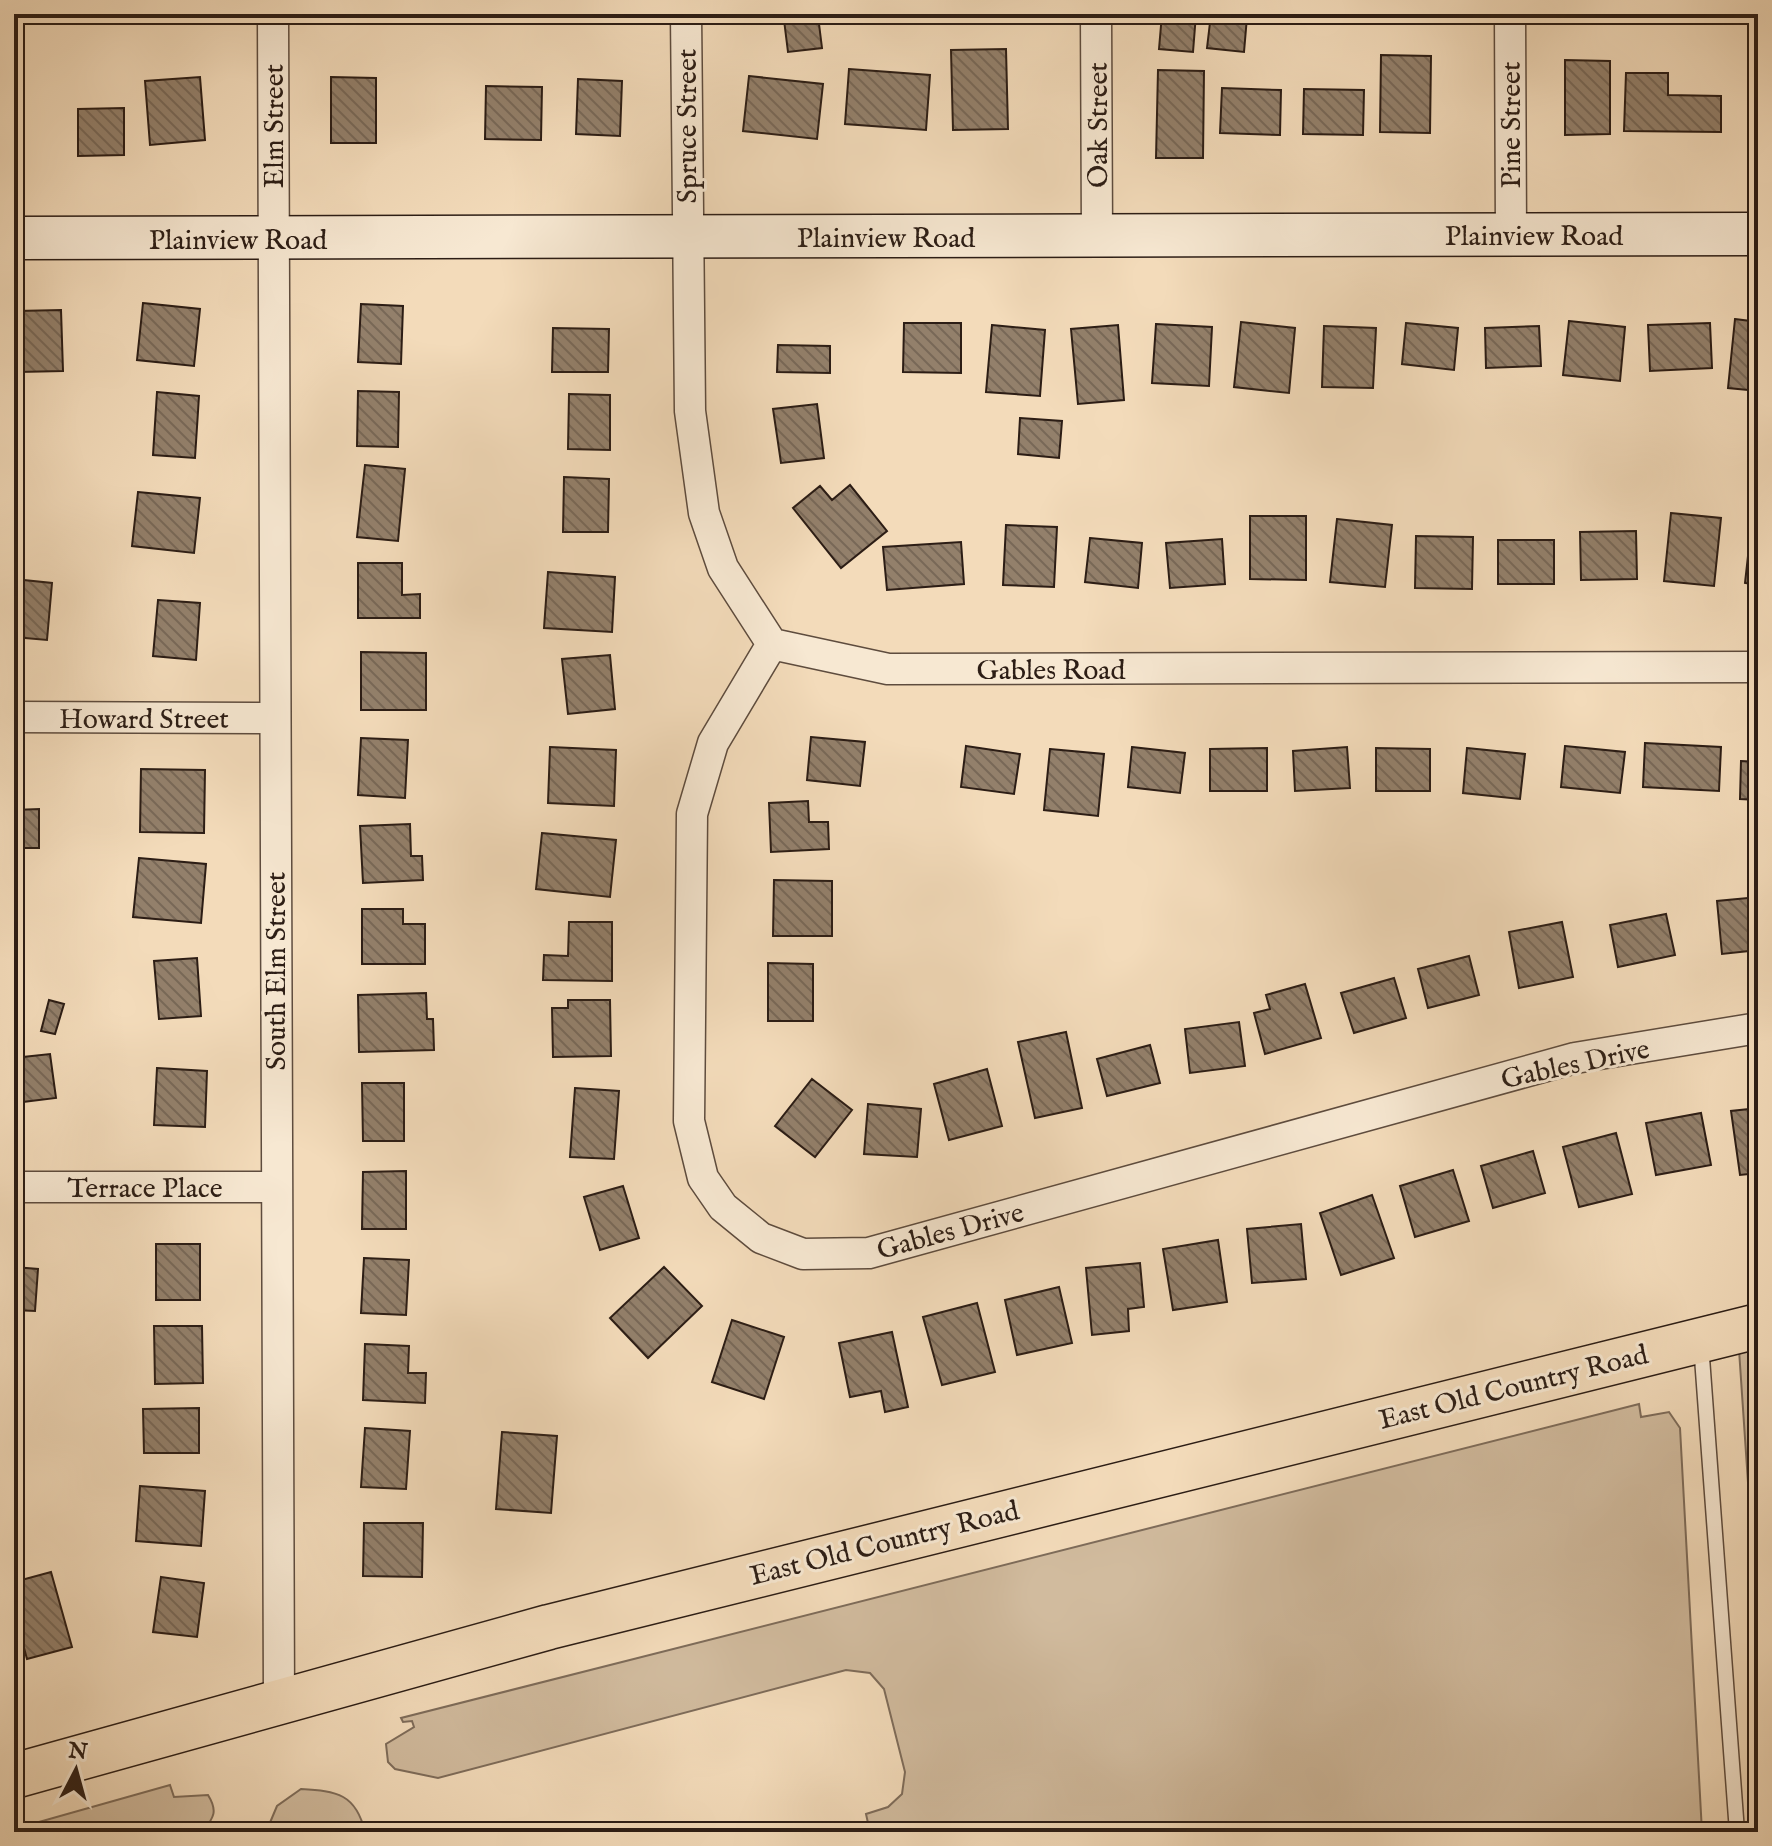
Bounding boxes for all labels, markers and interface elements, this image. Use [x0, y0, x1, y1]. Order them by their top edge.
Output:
street label: Spruce Street [671, 48, 706, 203]
street label: Pine Street [1495, 61, 1530, 189]
street label: Oak Street [1082, 62, 1117, 188]
street label: Elm Street [258, 63, 293, 188]
street label: Plainview Road [1445, 220, 1623, 255]
street label: Plainview Road [797, 222, 975, 257]
street label: Plainview Road [149, 224, 327, 259]
street label: Gables Road [977, 654, 1125, 689]
street label: Howard Street [59, 703, 229, 738]
street label: South Elm Street [260, 871, 295, 1070]
street label: Gables Drive [1498, 1033, 1653, 1098]
street label: Terrace Place [67, 1172, 223, 1207]
street label: Gables Drive [873, 1196, 1028, 1269]
street label: East Old Country Road [1375, 1338, 1652, 1439]
street label: East Old Country Road [746, 1494, 1023, 1595]
north arrow [36, 1730, 116, 1810]
text: N [66, 1737, 89, 1767]

